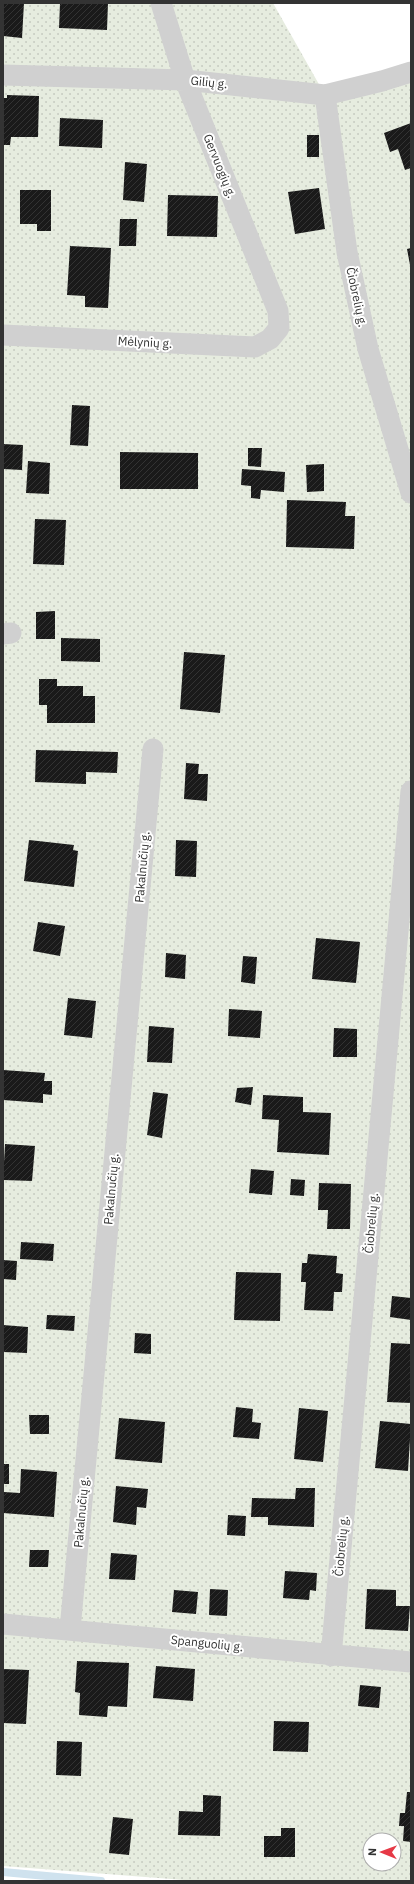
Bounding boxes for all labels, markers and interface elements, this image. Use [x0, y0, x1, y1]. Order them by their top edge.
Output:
street label: Gilių g. [190, 73, 228, 91]
street label: Gervuogių g. [200, 132, 240, 200]
street label: Čiobrelių g. [343, 266, 371, 328]
street label: Mėlynių g. [117, 333, 173, 351]
street label: Pakalnučių g. [131, 831, 153, 903]
street label: Pakalnučių g. [100, 1153, 122, 1225]
street label: Čiobrelių g. [361, 1192, 381, 1254]
street label: Pakalnučių g. [70, 1476, 92, 1548]
street label: Čiobrelių g. [331, 1515, 351, 1577]
street label: Spanguolių g. [170, 1632, 244, 1654]
north arrow [362, 1832, 402, 1872]
text: N [365, 1848, 379, 1856]

